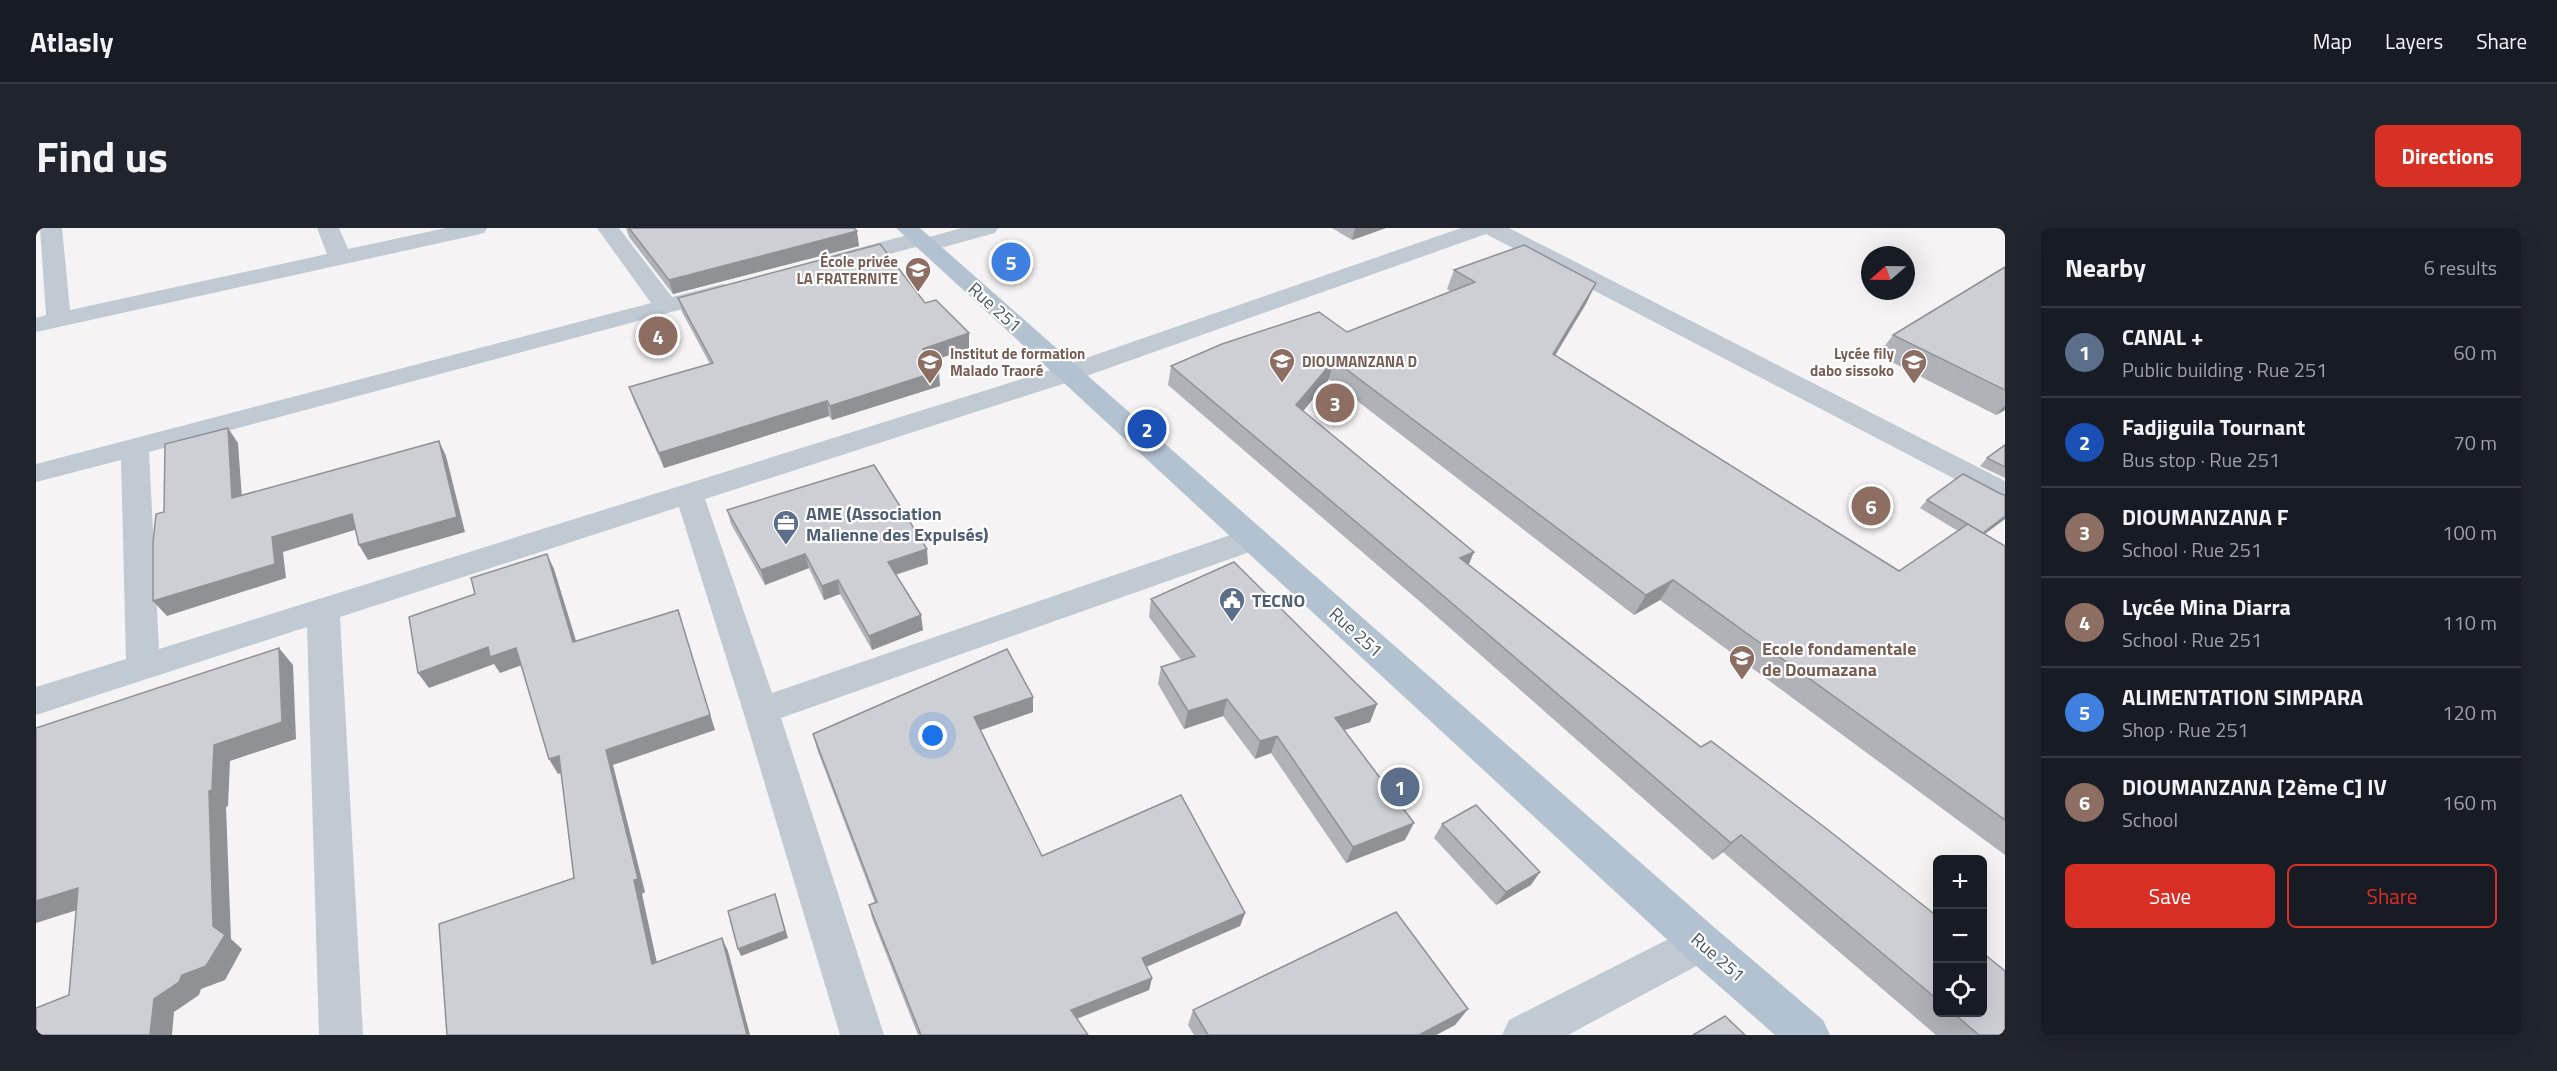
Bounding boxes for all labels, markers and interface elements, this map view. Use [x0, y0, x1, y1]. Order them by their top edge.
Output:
text: Atlasly [30, 20, 113, 63]
text: Map [2313, 25, 2352, 57]
text: Layers [2385, 25, 2443, 57]
text: Share [2476, 25, 2527, 57]
text: Find us [36, 124, 168, 188]
button: Directions [2375, 125, 2521, 187]
pin: 5 [992, 240, 1030, 285]
north arrow [1861, 246, 1915, 300]
text: Nearby [2065, 248, 2146, 287]
place label: École privée LA FRATERNITE [797, 250, 898, 290]
text: 6 results [2424, 252, 2497, 283]
school or university icon: École privée LA FRATERNITE [903, 255, 933, 293]
street label: Rue 251 [962, 276, 1028, 338]
pin: 4 [638, 314, 678, 358]
text: CANAL + [2122, 320, 2203, 354]
text: 1 [2079, 337, 2090, 368]
text: 60 m [2453, 337, 2497, 368]
place label: Institut de formation Malado Traoré [950, 342, 1085, 382]
place label: Lycée fily dabo sissoko [1810, 342, 1894, 382]
school or university icon: DIOUMANZANA D [1267, 346, 1297, 384]
school or university icon: Institut de formation Malado Traoré [915, 347, 945, 385]
school or university icon: Lycée fily dabo sissoko [1899, 347, 1929, 385]
place label: DIOUMANZANA D [1302, 350, 1417, 373]
text: Public building · Rue 251 [2122, 354, 2327, 385]
pin: 3 [1316, 380, 1354, 426]
pin: 2 [1128, 406, 1166, 452]
text: Fadjiguila Tournant [2122, 410, 2305, 444]
text: 2 [2079, 427, 2090, 458]
text: 70 m [2453, 427, 2497, 458]
text: Bus stop · Rue 251 [2122, 444, 2280, 475]
pin: 6 [1852, 484, 1890, 528]
place label: AME (Association Malienne des Expulsés) [806, 500, 988, 548]
text: DIOUMANZANA F [2122, 500, 2288, 534]
office icon: AME (Association Malienne des Expulsés) [771, 508, 801, 546]
text: 3 [2079, 517, 2090, 548]
text: 100 m [2442, 517, 2497, 548]
text: School · Rue 251 [2122, 534, 2262, 565]
public building icon: TECNO [1217, 585, 1247, 623]
place label: TECNO [1252, 587, 1305, 614]
text: Lycée Mina Diarra [2122, 590, 2291, 624]
street label: Rue 251 [1323, 601, 1389, 663]
text: 4 [2079, 607, 2090, 638]
text: 110 m [2442, 607, 2497, 638]
text: School · Rue 251 [2122, 624, 2262, 655]
place label: Ecole fondamentale de Doumazana [1762, 635, 1916, 683]
school or university icon: Ecole fondamentale de Doumazana [1727, 643, 1757, 681]
text: ALIMENTATION SIMPARA [2122, 680, 2363, 714]
text: 5 [2079, 697, 2090, 728]
text: 120 m [2442, 697, 2497, 728]
text: Shop · Rue 251 [2122, 714, 2249, 745]
your location [918, 721, 947, 750]
pin: 1 [1380, 764, 1420, 810]
text: DIOUMANZANA [2ème C] IV [2122, 770, 2387, 804]
text: 6 [2079, 787, 2090, 818]
text: 160 m [2442, 787, 2497, 818]
text: School [2122, 804, 2178, 835]
map controls [1933, 855, 1987, 1017]
button: + [1933, 855, 1987, 909]
button: Save [2065, 864, 2275, 928]
button: Share [2287, 864, 2497, 928]
button: − [1933, 909, 1987, 963]
street label: Rue 251 [1685, 926, 1751, 988]
button: locate [1933, 963, 1987, 1017]

